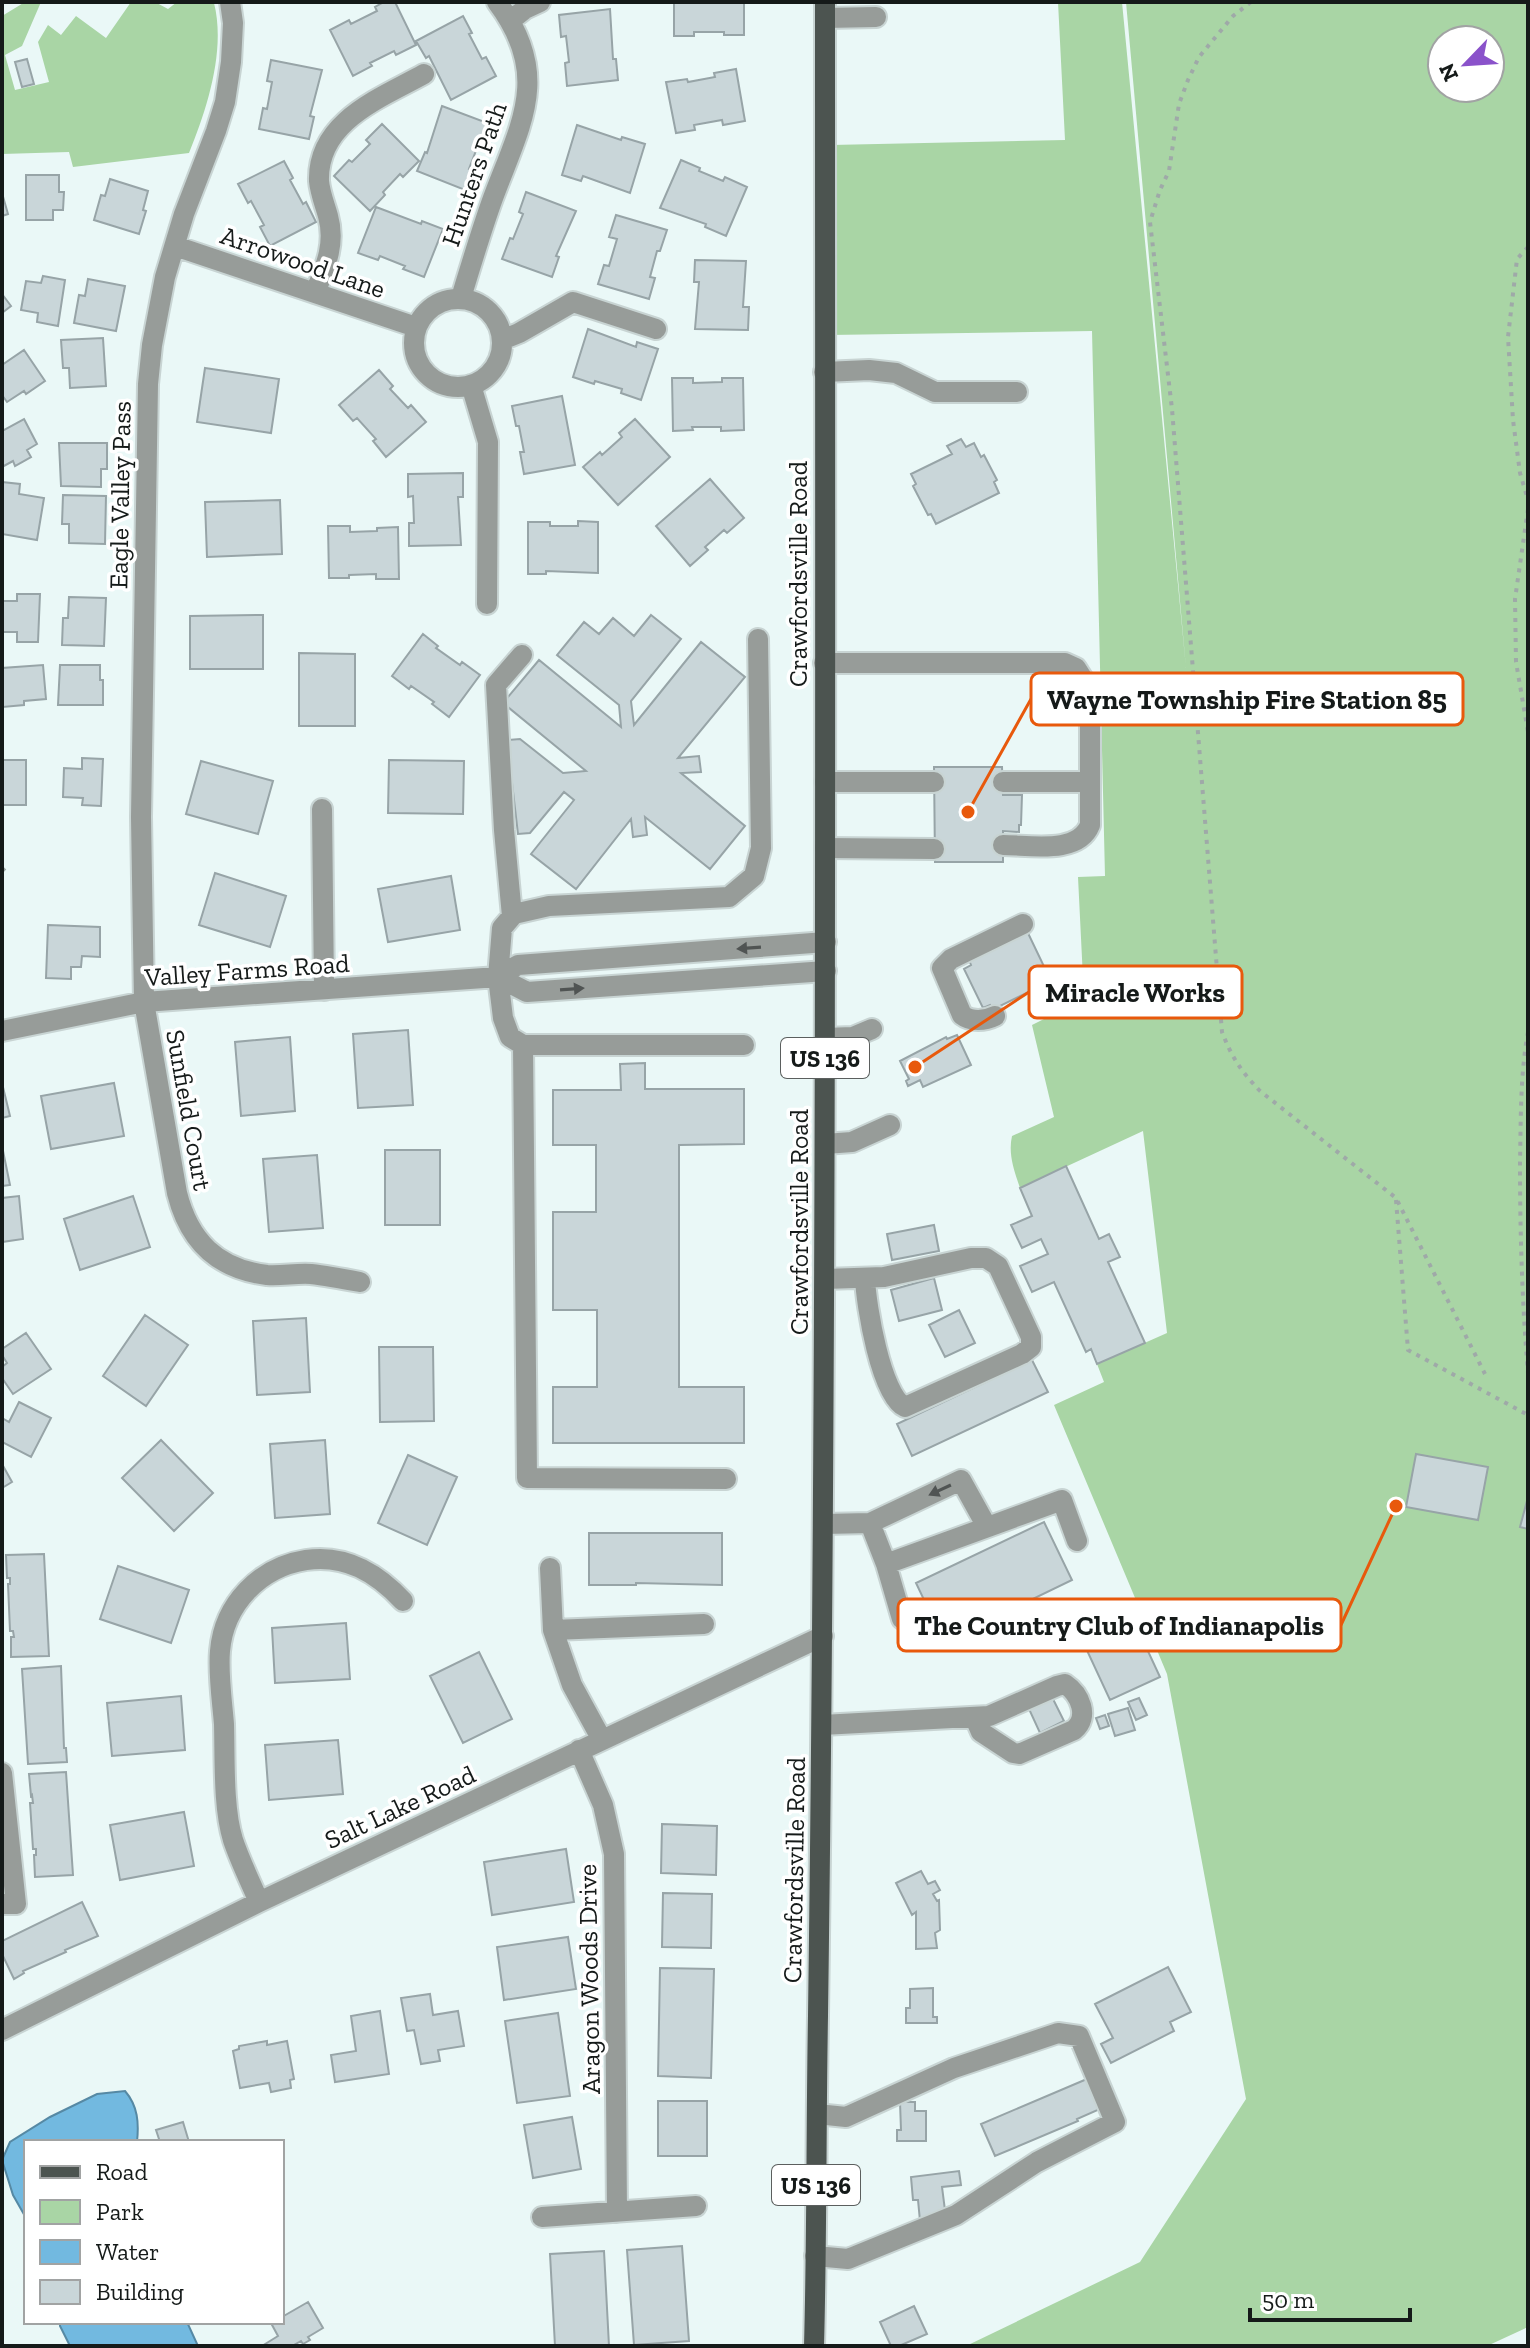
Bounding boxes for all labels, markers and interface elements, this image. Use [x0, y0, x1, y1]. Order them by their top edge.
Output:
north arrow [1426, 24, 1506, 104]
text: N [1432, 59, 1464, 86]
street label: Hunters Path [434, 97, 514, 250]
street label: Arrowood Lane [216, 219, 390, 305]
street label: Eagle Valley Pass [102, 401, 138, 589]
street label: Crawfordsville Road [782, 461, 814, 687]
callout: Wayne Township Fire Station 85 [1031, 673, 1463, 725]
text: Wayne Township Fire Station 85 [1047, 683, 1447, 716]
one-way arrow [736, 942, 761, 955]
street label: Valley Farms Road [143, 947, 350, 993]
callout: Miracle Works [1029, 966, 1242, 1018]
text: Miracle Works [1045, 976, 1225, 1009]
one-way arrow [560, 982, 585, 995]
street label: Sunfield Court [159, 1027, 219, 1193]
road number: US 136 [781, 1038, 869, 1078]
street label: Crawfordsville Road [783, 1109, 815, 1335]
one-way arrow [928, 1483, 952, 1497]
callout: The Country Club of Indianapolis [898, 1599, 1341, 1651]
text: The Country Club of Indianapolis [914, 1609, 1324, 1642]
street label: Crawfordsville Road [776, 1757, 812, 1983]
street label: Salt Lake Road [320, 1758, 480, 1856]
street label: Aragon Woods Drive [571, 1864, 607, 2094]
legend [24, 2140, 284, 2324]
text: Road [96, 2157, 148, 2186]
road number: US 136 [772, 2165, 860, 2205]
text: Park [96, 2197, 144, 2226]
text: Water [96, 2237, 159, 2266]
scale bar [1250, 2272, 1410, 2322]
text: Building [96, 2277, 184, 2306]
text: 50 m [1262, 2285, 1315, 2314]

